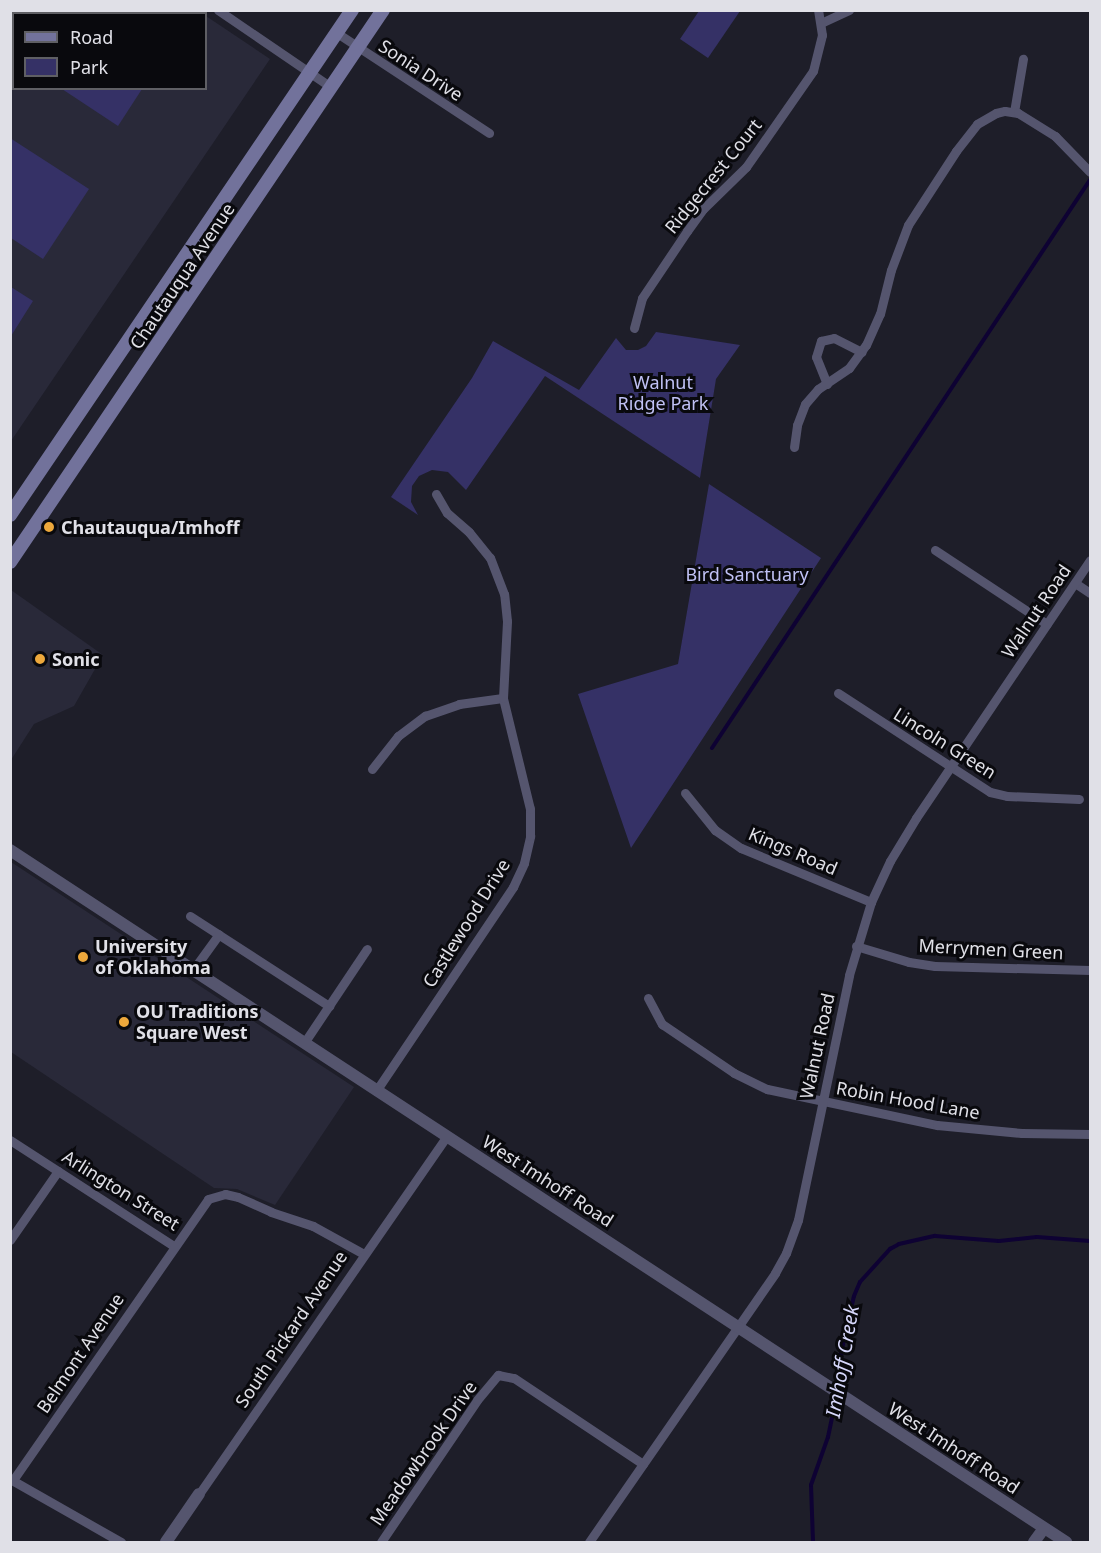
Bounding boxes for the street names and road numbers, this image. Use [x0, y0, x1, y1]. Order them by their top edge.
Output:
street label: Sonia Drive [375, 35, 467, 105]
street label: Ridgecrest Court [660, 114, 766, 238]
street label: Chautauqua Avenue [125, 199, 239, 353]
street label: Walnut Road [997, 560, 1075, 662]
street label: Lincoln Green [890, 703, 1000, 783]
street label: Kings Road [745, 823, 841, 879]
street label: Castlewood Drive [418, 855, 514, 991]
street label: Merrymen Green [918, 934, 1064, 964]
street label: Walnut Road [795, 991, 839, 1101]
street label: Robin Hood Lane [835, 1077, 981, 1123]
street label: West Imhoff Road [479, 1131, 617, 1231]
street label: Arlington Street [59, 1145, 183, 1235]
street label: South Pickard Avenue [231, 1247, 351, 1411]
street label: Belmont Avenue [32, 1289, 128, 1417]
street label: Meadowbrook Drive [365, 1377, 481, 1529]
street label: West Imhoff Road [885, 1398, 1023, 1498]

